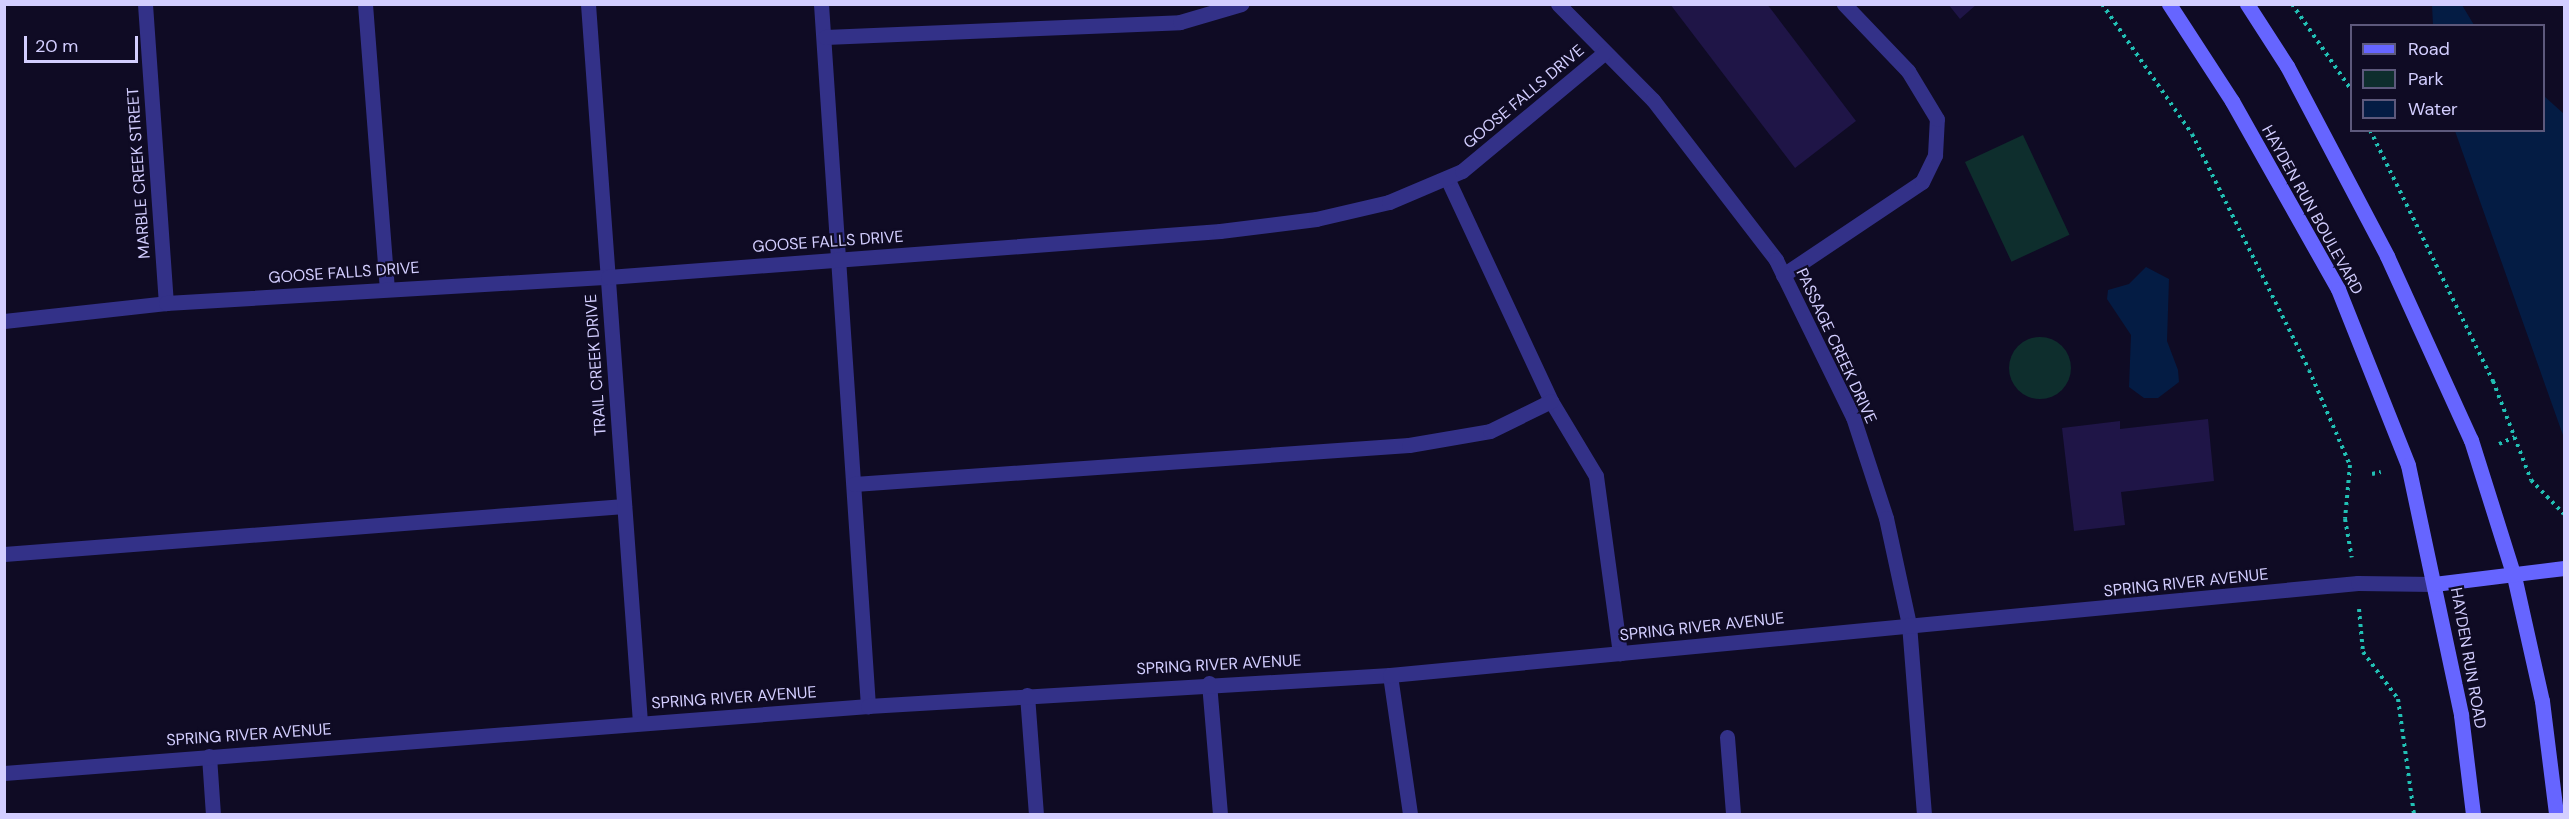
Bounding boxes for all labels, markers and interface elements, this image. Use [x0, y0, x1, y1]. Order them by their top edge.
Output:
scale bar [27, 24, 141, 62]
legend [2350, 24, 2545, 132]
text: 20 m [35, 34, 78, 58]
text: Road [2408, 37, 2450, 61]
street label: GOOSE FALLS DRIVE [1460, 41, 1588, 153]
text: Park [2408, 67, 2444, 91]
street label: MARBLE CREEK STREET [123, 86, 155, 260]
text: Water [2408, 97, 2458, 121]
street label: HAYDEN RUN BOULEVARD [2257, 122, 2367, 298]
street label: GOOSE FALLS DRIVE [752, 227, 904, 257]
street label: GOOSE FALLS DRIVE [268, 258, 420, 288]
street label: PASSAGE CREEK DRIVE [1792, 265, 1880, 427]
street label: TRAIL CREEK DRIVE [581, 293, 611, 437]
street label: SPRING RIVER AVENUE [2103, 565, 2269, 601]
street label: HAYDEN RUN ROAD [2446, 586, 2490, 730]
street label: SPRING RIVER AVENUE [1619, 609, 1785, 645]
street label: SPRING RIVER AVENUE [1136, 651, 1302, 679]
street label: SPRING RIVER AVENUE [651, 683, 817, 713]
street label: SPRING RIVER AVENUE [166, 720, 332, 750]

